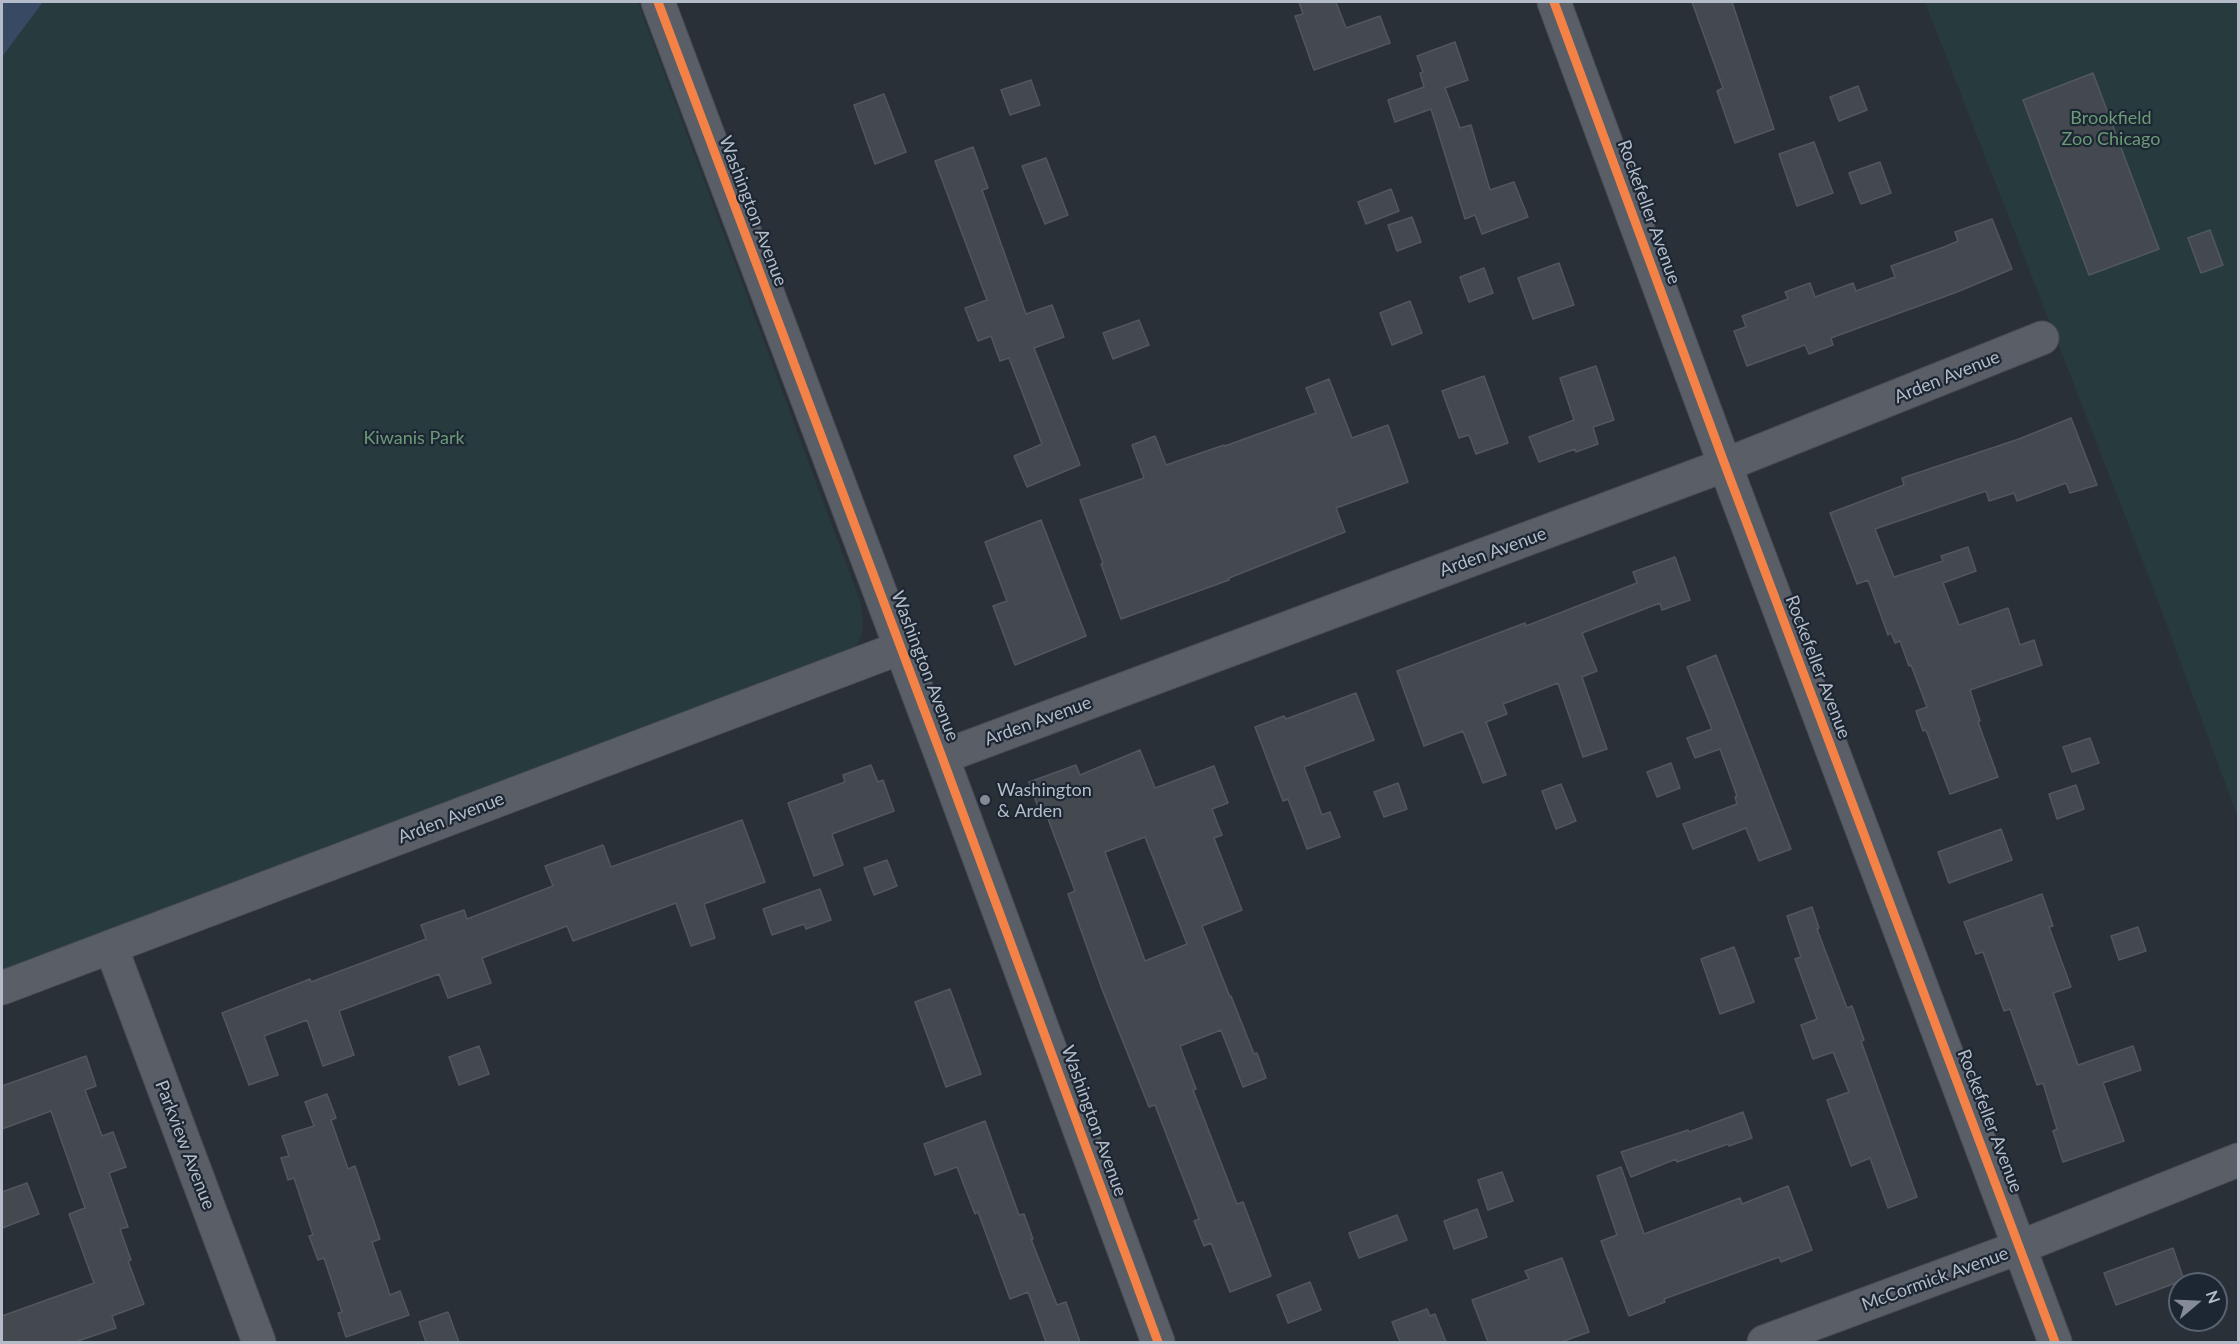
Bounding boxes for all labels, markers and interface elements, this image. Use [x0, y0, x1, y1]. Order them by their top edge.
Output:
park label: Brookfield Zoo Chicago [2062, 107, 2160, 150]
street label: Washington Avenue [714, 133, 792, 289]
street label: Rockefeller Avenue [1613, 137, 1685, 287]
street label: Arden Avenue [1891, 346, 2003, 408]
park label: Kiwanis Park [363, 427, 465, 449]
street label: Arden Avenue [1437, 523, 1549, 581]
street label: Washington Avenue [886, 588, 964, 744]
street label: Rockefeller Avenue [1781, 592, 1855, 742]
street label: Arden Avenue [982, 692, 1094, 750]
place label: Washington & Arden [997, 779, 1092, 822]
street label: Arden Avenue [395, 788, 507, 848]
marker: Washington & Arden [978, 793, 992, 807]
street label: Washington Avenue [1057, 1043, 1131, 1199]
street label: Rockefeller Avenue [1953, 1046, 2027, 1196]
street label: Parkview Avenue [150, 1077, 220, 1213]
street label: McCormick Avenue [1859, 1242, 2011, 1316]
north arrow [2168, 1272, 2228, 1332]
text: N [2203, 1288, 2225, 1306]

